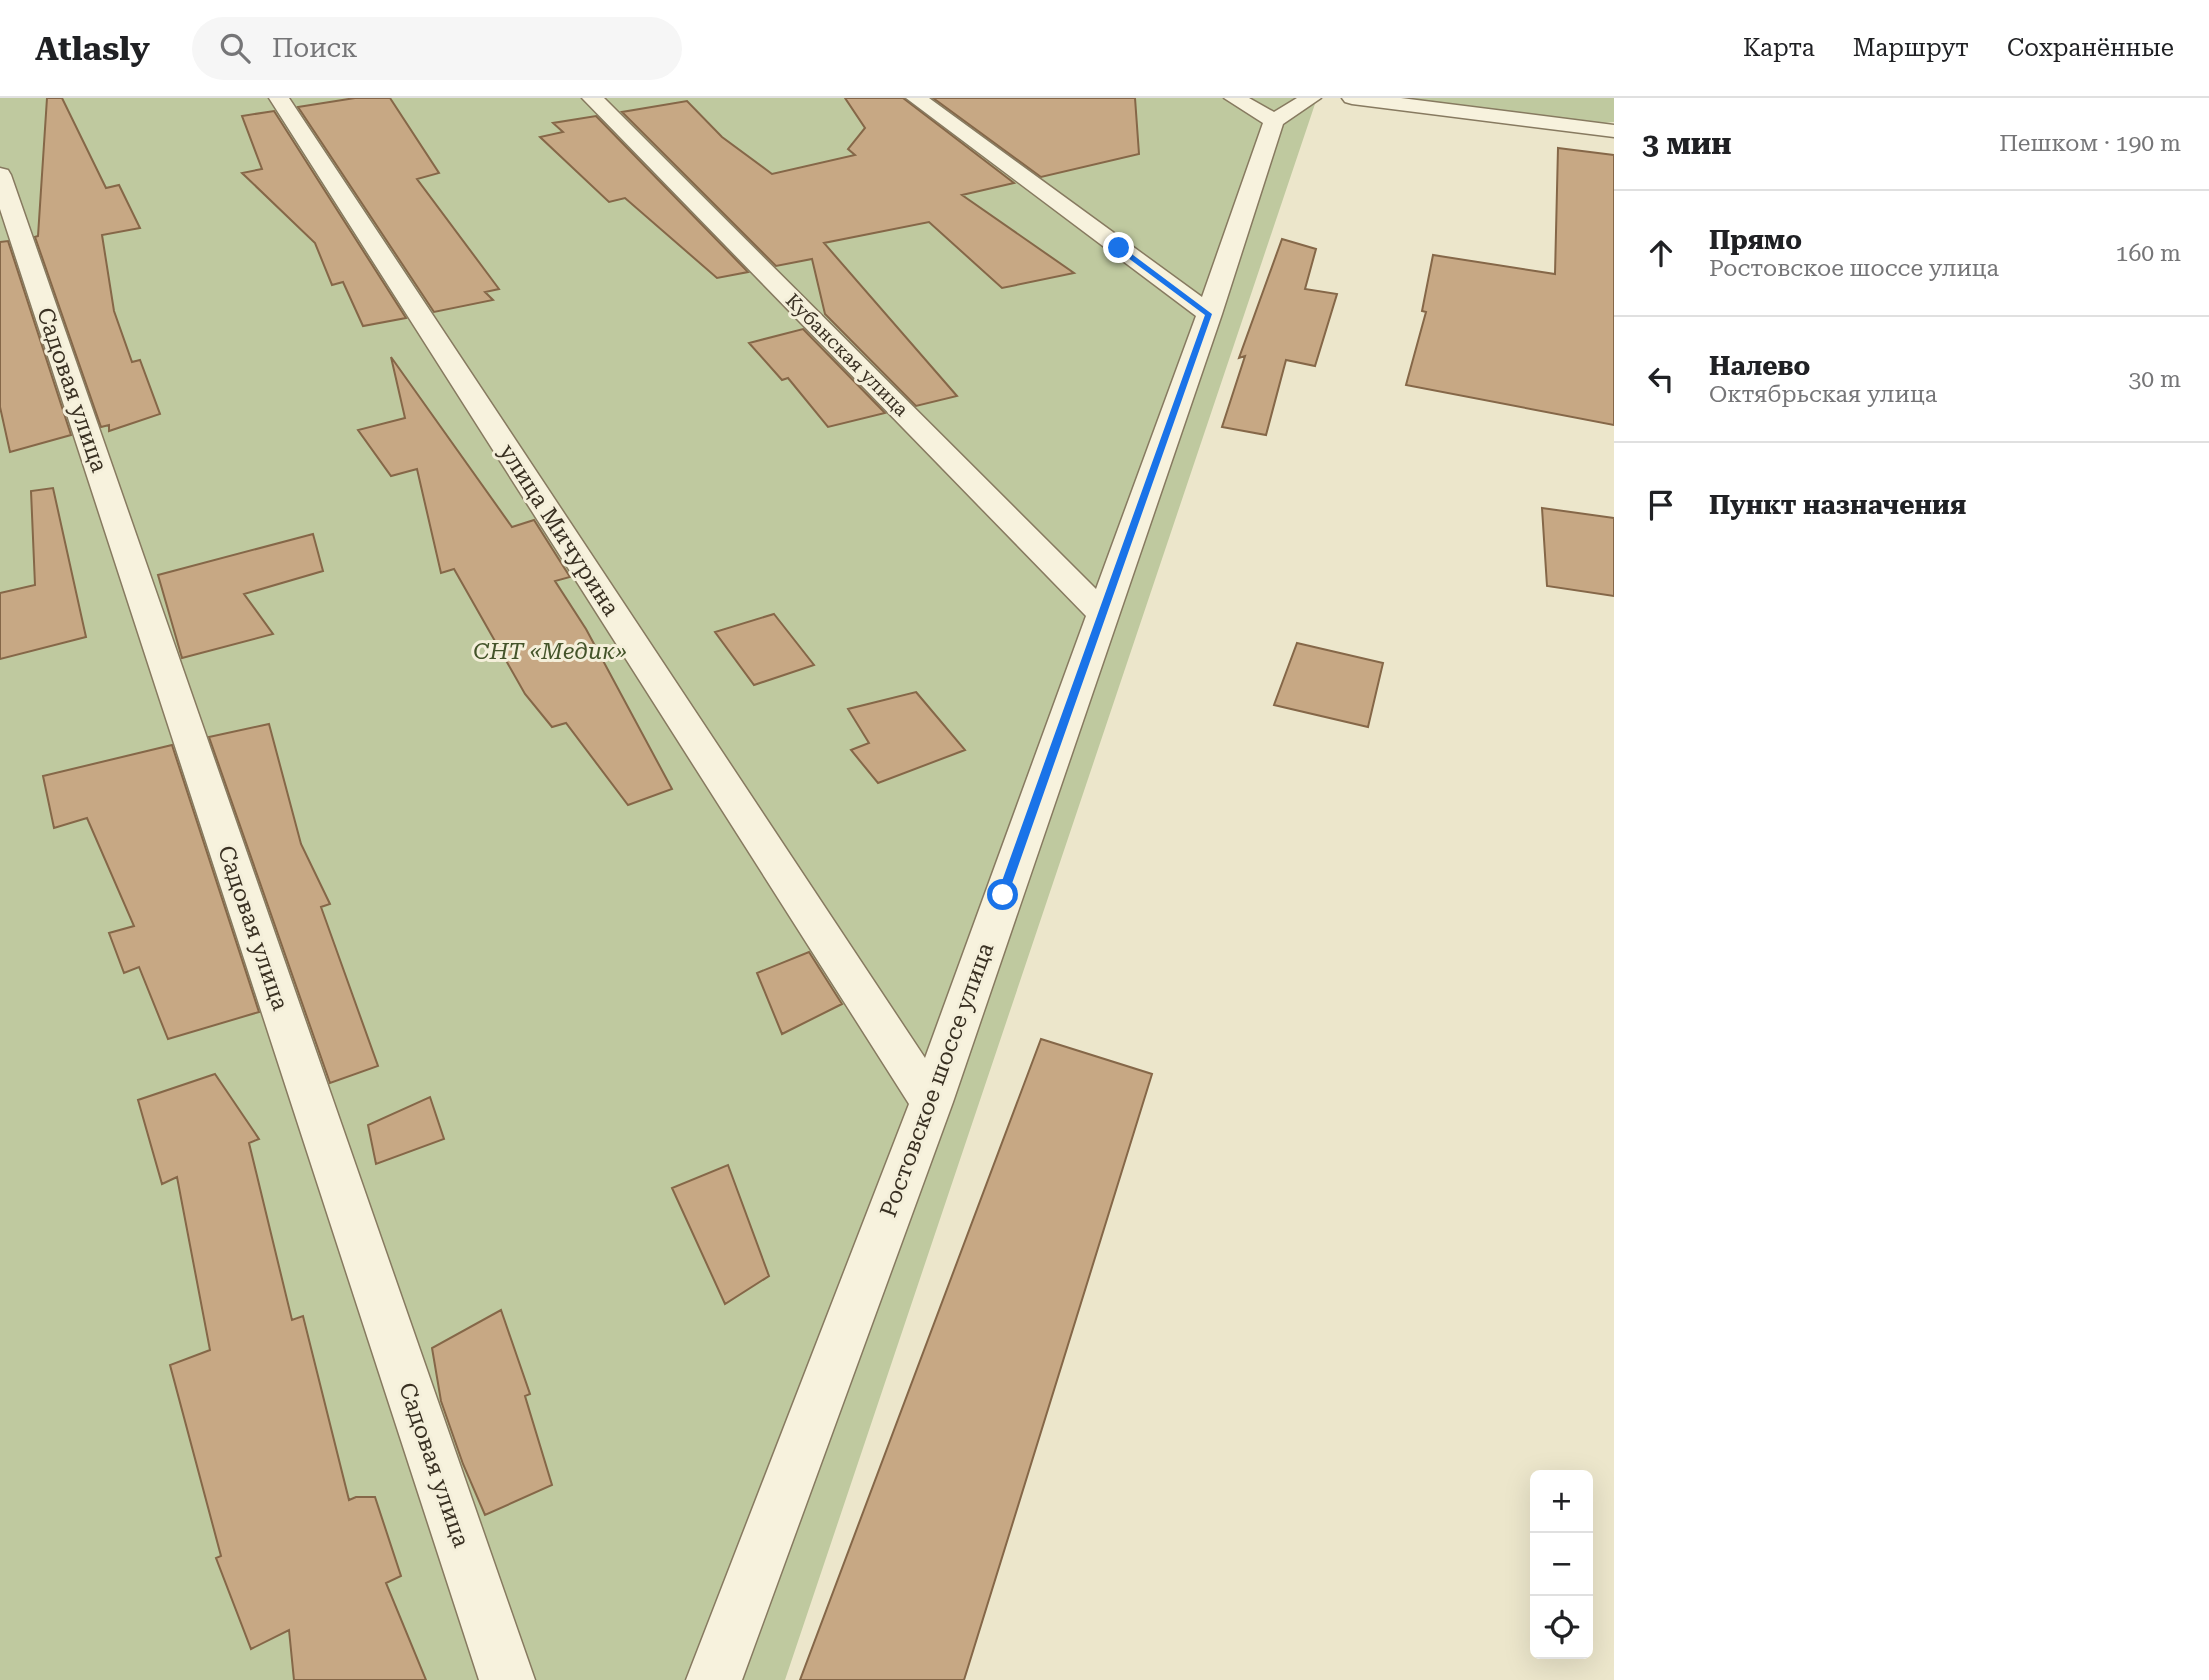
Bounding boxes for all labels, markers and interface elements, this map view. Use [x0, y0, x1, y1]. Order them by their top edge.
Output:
search box [192, 17, 682, 80]
text: Atlasly [35, 29, 150, 68]
icon: search [216, 29, 254, 67]
text: Поиск [272, 33, 358, 63]
text: Карта [1743, 34, 1815, 62]
text: Маршрут [1853, 34, 1969, 62]
text: Сохранённые [2007, 34, 2174, 62]
text: 3 мин [1642, 126, 1732, 161]
text: Пешком · 190 m [1999, 130, 2181, 157]
text: Прямо [1709, 225, 1802, 255]
route end [1103, 232, 1134, 263]
icon: ahead [1642, 234, 1680, 272]
text: 160 m [2116, 240, 2181, 267]
text: Ростовское шоссе улица [1709, 255, 1999, 282]
street label: Кубанская улица [781, 289, 914, 422]
street label: Садовая улица [31, 304, 113, 476]
text: Налево [1709, 351, 1810, 381]
icon: left [1642, 360, 1680, 398]
text: 30 m [2128, 366, 2181, 393]
text: Октябрьская улица [1709, 381, 1937, 408]
street label: улица Мичурина [493, 439, 625, 621]
icon: arrive [1642, 486, 1680, 524]
text: Пункт назначения [1709, 490, 1966, 520]
park label: СНТ «Медик» [473, 638, 627, 665]
street label: Садовая улица [212, 842, 294, 1014]
route start [987, 879, 1018, 910]
street label: Ростовское шоссе улица [875, 939, 999, 1221]
street label: Садовая улица [393, 1379, 475, 1551]
map controls [1530, 1470, 1593, 1659]
button: + [1530, 1470, 1593, 1533]
button: − [1530, 1533, 1593, 1596]
button: locate [1530, 1596, 1593, 1659]

